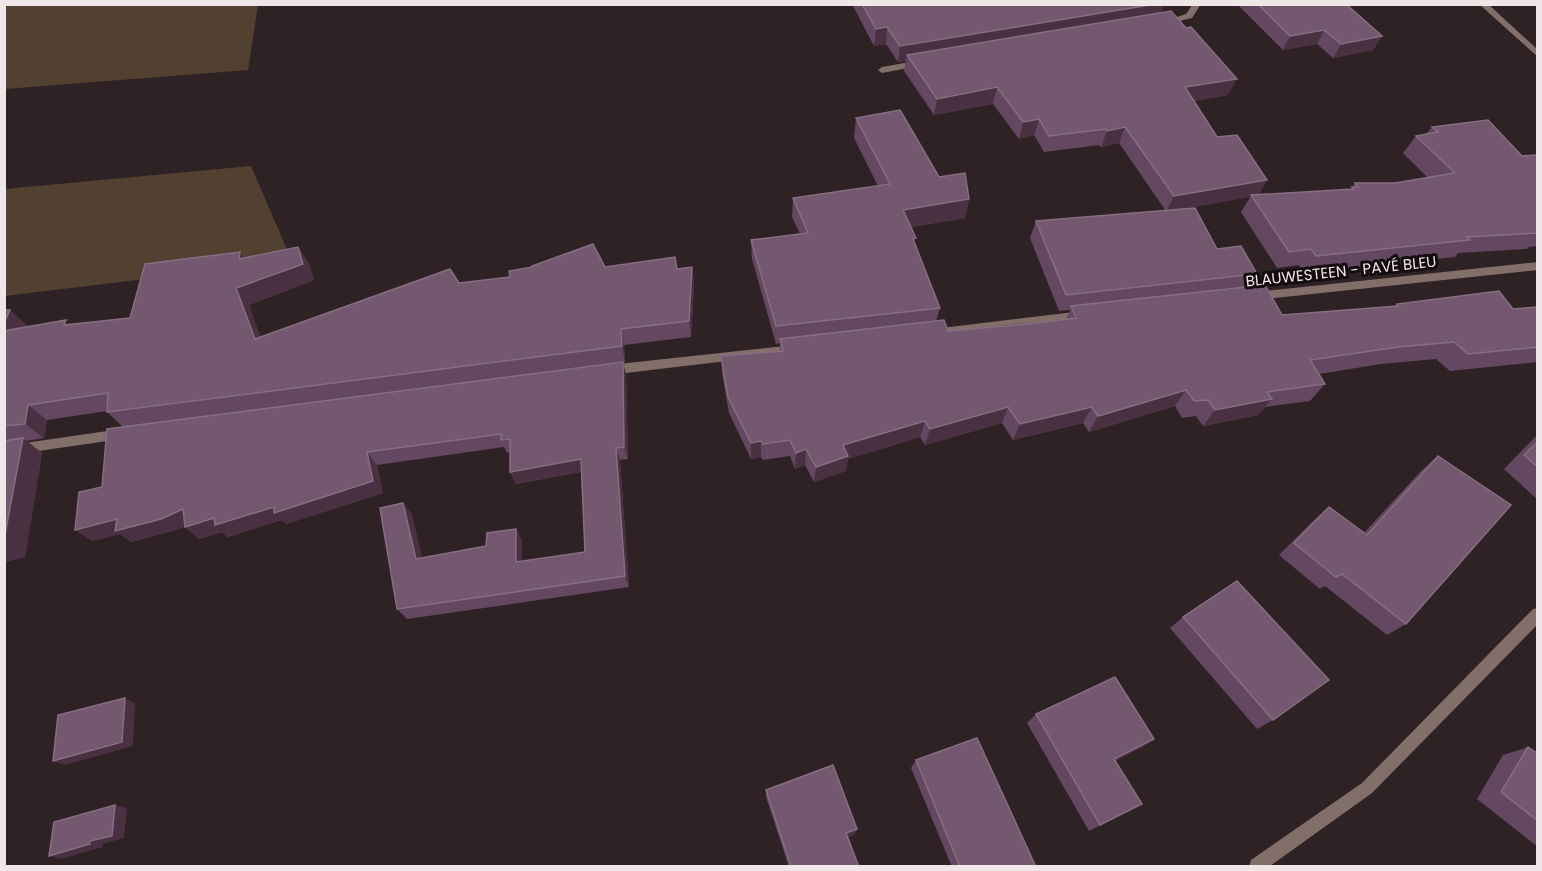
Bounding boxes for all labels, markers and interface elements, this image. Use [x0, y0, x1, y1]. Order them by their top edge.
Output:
street label: BLAUWESTEEN - PAVÉ BLEU [1245, 251, 1437, 291]

